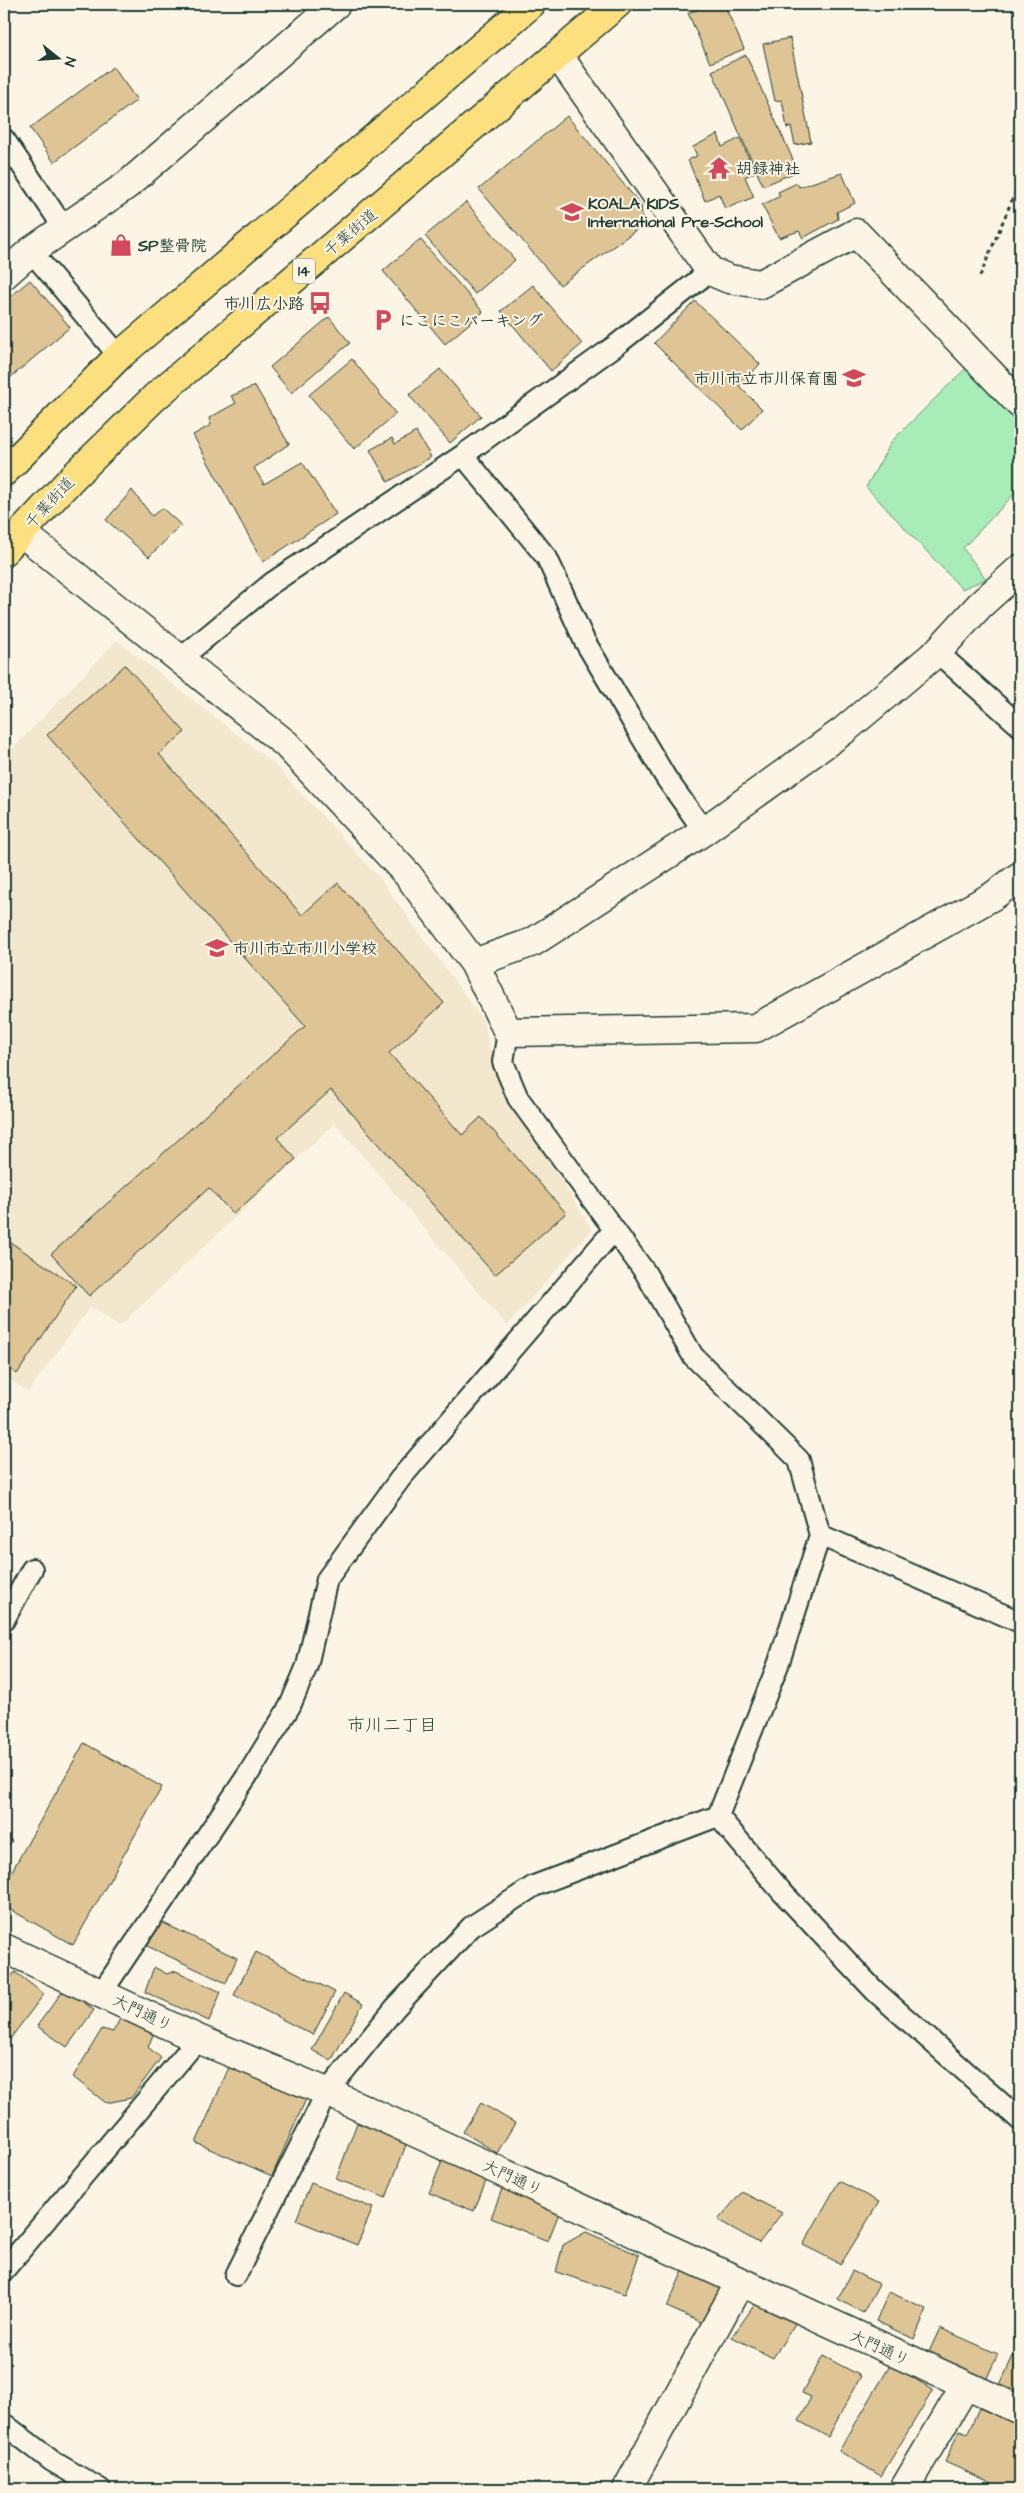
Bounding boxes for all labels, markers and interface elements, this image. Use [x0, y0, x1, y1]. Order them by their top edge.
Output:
north arrow [32, 32, 82, 82]
text: N [59, 54, 80, 69]
temple icon: 胡録神社 [706, 155, 732, 181]
place label: 胡録神社 [736, 158, 800, 180]
place label: KOALA KIDS International Pre-School [588, 193, 763, 233]
school or university icon: KOALA KIDS International Pre-School [559, 199, 585, 225]
street label: 千葉街道 [319, 204, 382, 262]
shop icon: SP整骨院 [108, 232, 134, 258]
place label: SP整骨院 [137, 235, 207, 257]
road number: 14 [293, 258, 315, 284]
bus stop icon: 市川広小路 [307, 290, 333, 316]
place label: 市川広小路 [224, 293, 304, 315]
parking icon: にこにこパーキング [370, 307, 396, 333]
place label: にこにこパーキング [399, 310, 543, 332]
school or university icon: 市川市立市川保育園 [841, 365, 867, 391]
place label: 市川市立市川保育園 [694, 368, 838, 390]
street label: 千葉街道 [20, 472, 80, 534]
school or university icon: 市川市立市川小学校 [204, 935, 230, 961]
place label: 市川市立市川小学校 [233, 938, 377, 960]
district label: 市川二丁目 [347, 1713, 437, 1738]
street label: 大門通り [109, 1989, 176, 2037]
street label: 大門通り [479, 2154, 546, 2201]
street label: 大門通り [846, 2324, 913, 2371]

